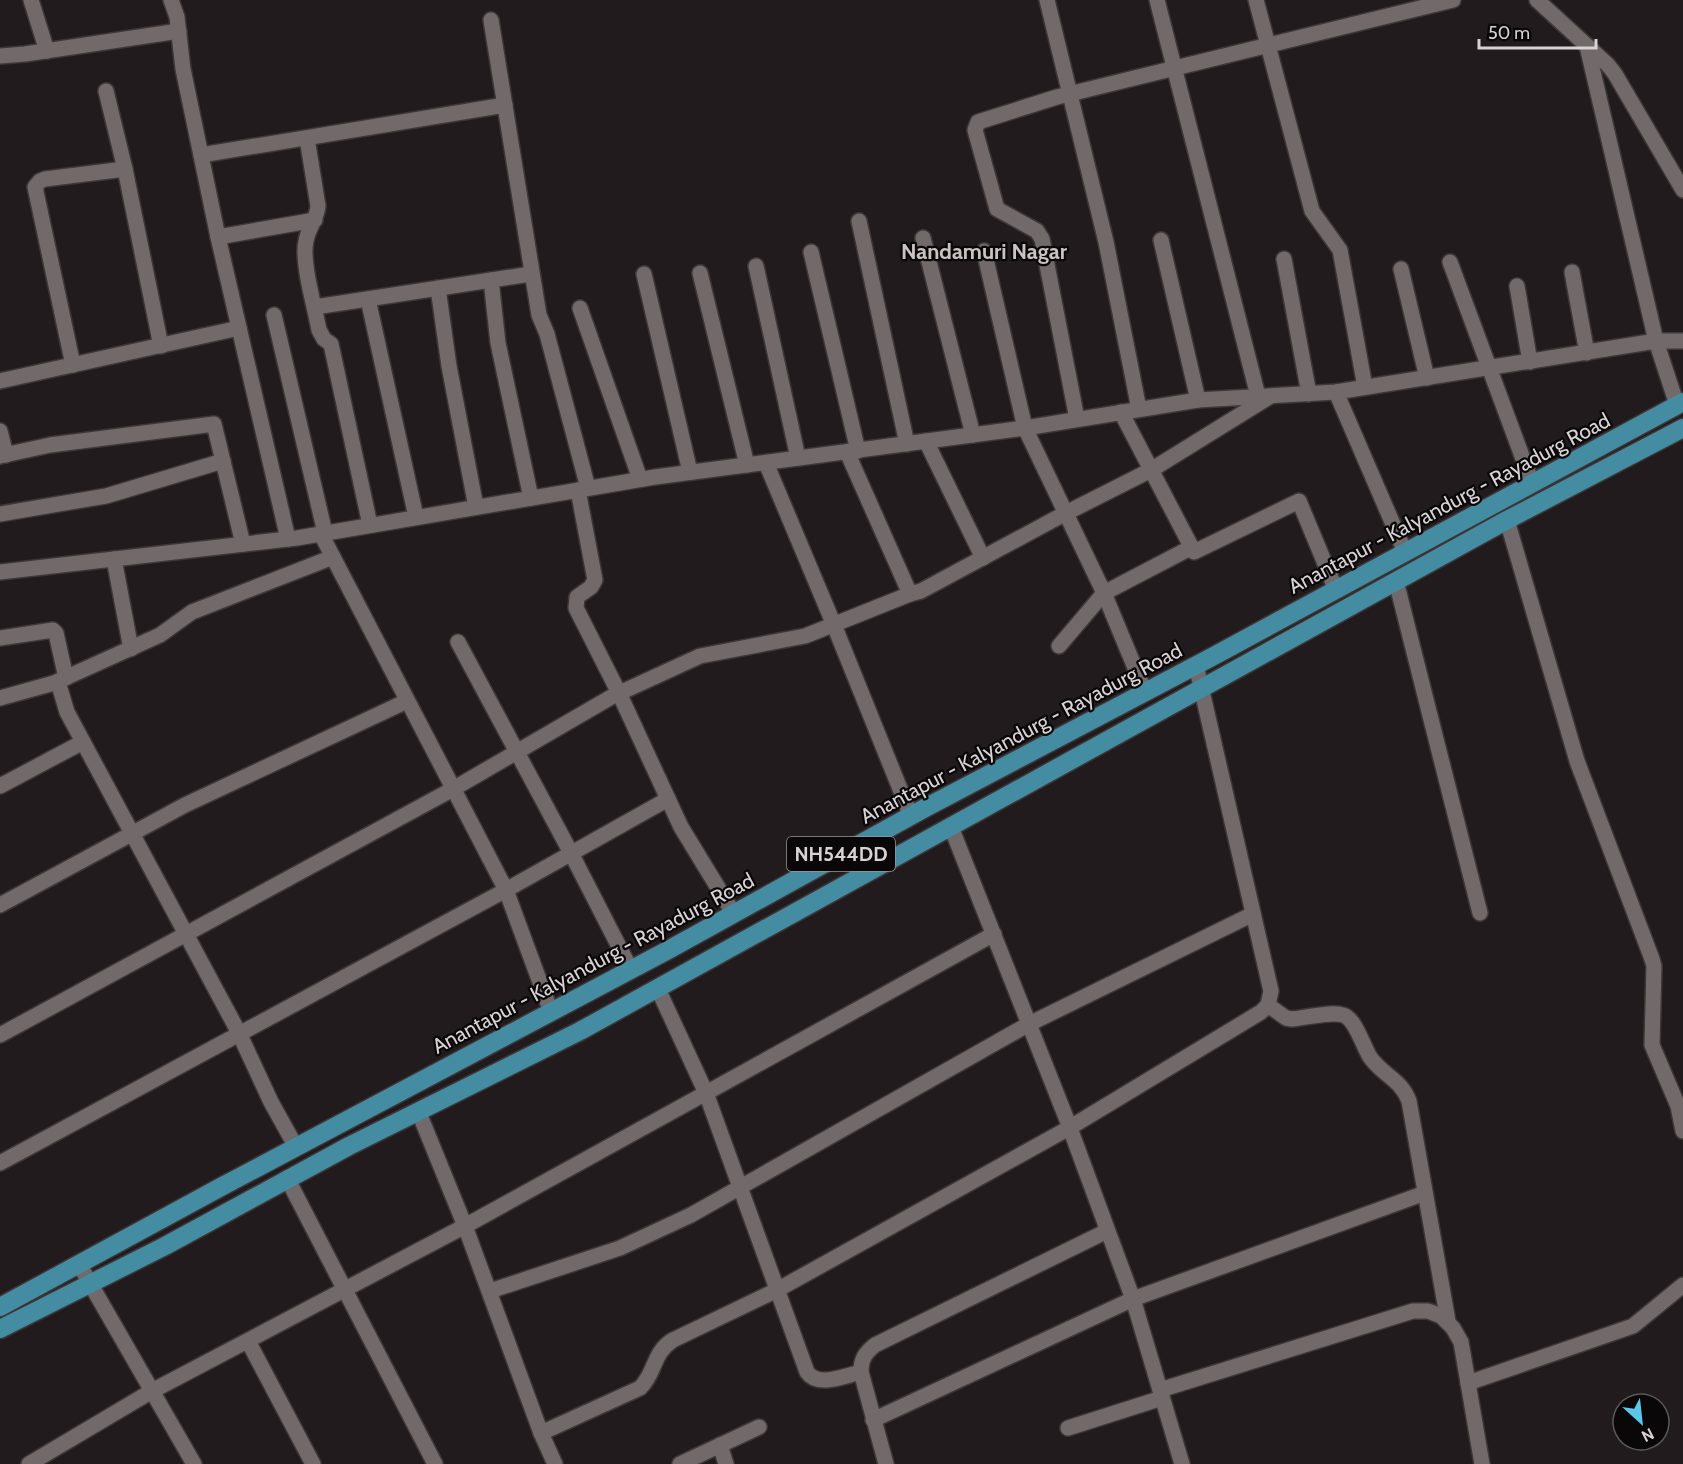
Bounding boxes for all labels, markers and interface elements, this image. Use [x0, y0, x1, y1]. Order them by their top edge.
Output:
scale bar [1479, 12, 1596, 50]
text: 50 m [1488, 22, 1530, 44]
district label: Nandamuri Nagar [901, 238, 1068, 265]
street label: Anantapur - Kalyandurg - Rayadurg Road [1284, 407, 1614, 599]
street label: Anantapur - Kalyandurg - Rayadurg Road [856, 637, 1186, 829]
road number: NH544DD [787, 837, 895, 871]
street label: Anantapur - Kalyandurg - Rayadurg Road [428, 867, 758, 1059]
north arrow [1611, 1392, 1671, 1452]
text: N [1638, 1424, 1657, 1446]

